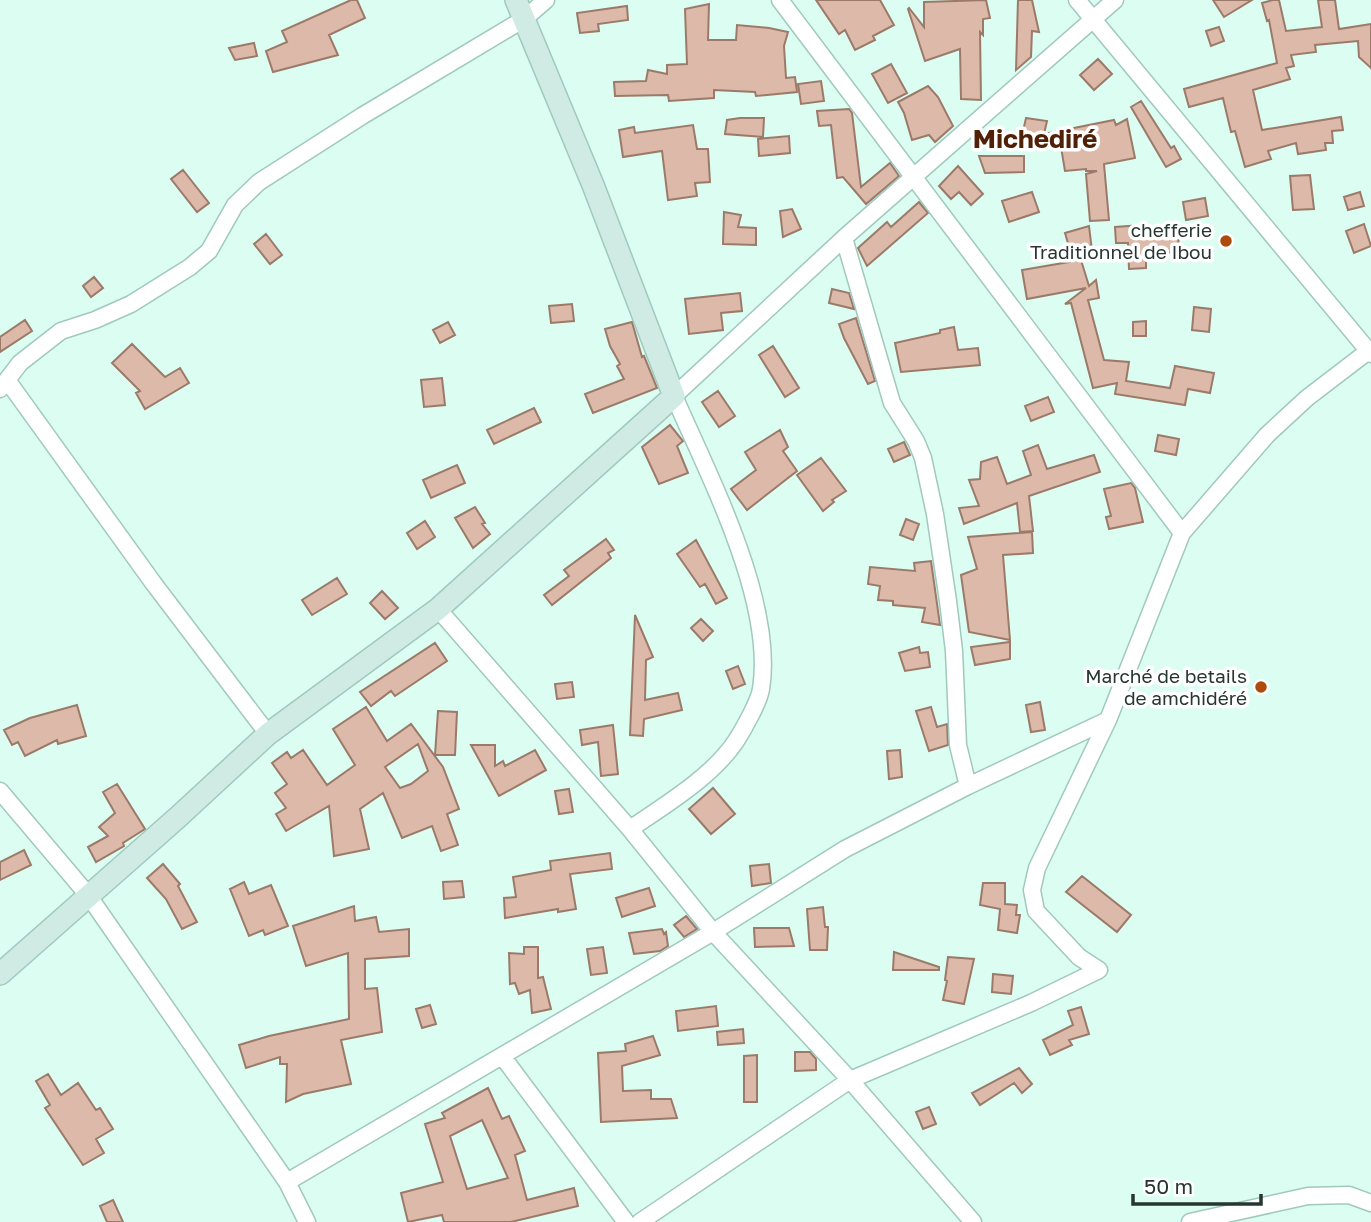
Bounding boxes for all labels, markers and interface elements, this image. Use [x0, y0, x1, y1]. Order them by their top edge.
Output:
district label: Michediré [973, 123, 1097, 154]
place label: chefferie Traditionnel de Ibou [1030, 218, 1212, 263]
marker: chefferie Traditionnel de Ibou [1218, 233, 1234, 249]
place label: Marché de betails de amchidéré [1085, 664, 1247, 709]
marker: Marché de betails de amchidéré [1253, 679, 1269, 695]
scale bar [1133, 1162, 1261, 1206]
text: 50 m [1144, 1173, 1193, 1199]

